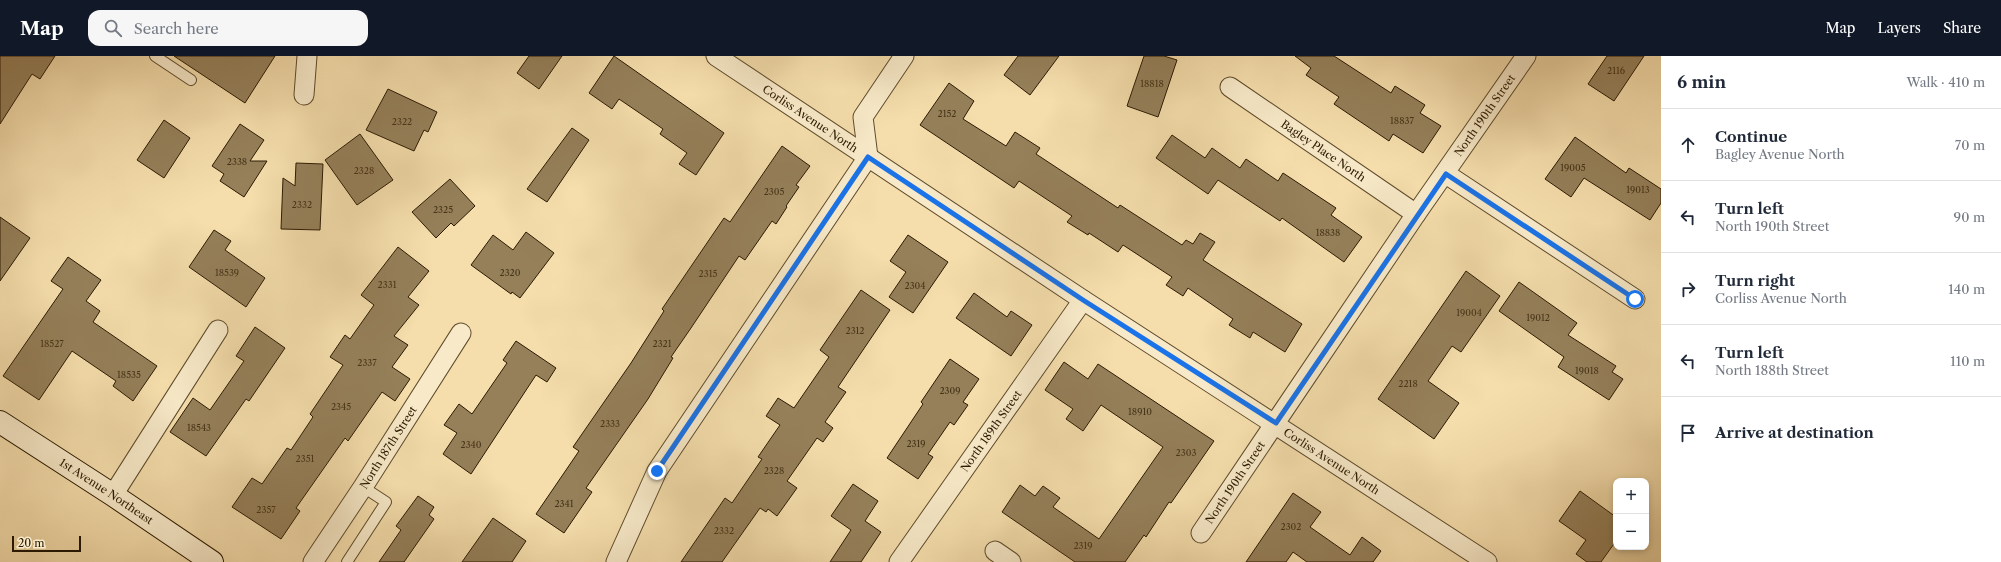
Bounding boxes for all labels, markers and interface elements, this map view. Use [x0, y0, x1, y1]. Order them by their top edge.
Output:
search box [88, 10, 368, 46]
text: Map [20, 17, 64, 40]
icon: search [102, 17, 124, 39]
text: Search here [134, 19, 219, 38]
text: Map [1825, 19, 1855, 37]
text: Layers [1877, 19, 1921, 37]
text: Share [1943, 19, 1981, 37]
house number: 2116 [1607, 65, 1625, 76]
street label: North 190th Street [1451, 71, 1518, 159]
text: 6 min [1677, 72, 1726, 92]
text: Walk · 410 m [1907, 74, 1985, 90]
house number: 18818 [1140, 78, 1164, 89]
street label: Corliss Avenue North [760, 82, 861, 155]
house number: 2152 [937, 108, 957, 119]
house number: 18837 [1390, 115, 1414, 126]
house number: 2322 [392, 116, 412, 127]
street label: Bagley Place North [1278, 117, 1368, 185]
text: Continue [1715, 127, 1787, 146]
icon: ahead [1677, 134, 1699, 156]
text: 70 m [1955, 137, 1985, 153]
text: Bagley Avenue North [1715, 146, 1845, 162]
house number: 2338 [227, 156, 247, 167]
house number: 19005 [1560, 162, 1586, 173]
house number: 2328 [354, 165, 374, 176]
house number: 19013 [1626, 184, 1650, 195]
house number: 2305 [764, 186, 784, 197]
house number: 2332 [292, 199, 312, 210]
text: Turn left [1715, 199, 1784, 218]
house number: 2325 [433, 204, 453, 215]
icon: left [1677, 206, 1699, 228]
text: 90 m [1954, 209, 1985, 225]
text: North 190th Street [1715, 218, 1829, 234]
house number: 18838 [1316, 227, 1340, 238]
house number: 18539 [215, 267, 239, 278]
house number: 2320 [499, 267, 521, 278]
house number: 2315 [699, 268, 718, 279]
text: Turn right [1715, 271, 1795, 290]
icon: right [1677, 278, 1699, 300]
house number: 2331 [378, 279, 397, 290]
house number: 2304 [904, 280, 926, 291]
text: 140 m [1948, 281, 1985, 297]
route start [1626, 290, 1644, 308]
text: Corliss Avenue North [1715, 290, 1847, 306]
house number: 19004 [1456, 307, 1482, 318]
house number: 19012 [1526, 312, 1550, 323]
house number: 2312 [845, 325, 865, 336]
house number: 18527 [40, 338, 64, 349]
house number: 2321 [652, 338, 672, 349]
text: Turn left [1715, 343, 1784, 362]
icon: left [1677, 350, 1699, 372]
text: 110 m [1950, 353, 1985, 369]
house number: 2337 [357, 357, 377, 368]
text: North 188th Street [1715, 362, 1829, 378]
house number: 19018 [1575, 365, 1599, 376]
house number: 18535 [117, 369, 141, 380]
house number: 2218 [1398, 378, 1418, 389]
house number: 2309 [939, 385, 961, 396]
street label: North 189th Street [958, 387, 1024, 475]
house number: 2345 [331, 401, 351, 412]
street label: North 187th Street [357, 403, 420, 491]
house number: 18910 [1128, 406, 1152, 417]
house number: 2333 [600, 418, 620, 429]
house number: 18543 [187, 422, 211, 433]
icon: arrive [1677, 422, 1699, 444]
text: Arrive at destination [1715, 423, 1874, 442]
street label: Corliss Avenue North [1281, 425, 1382, 498]
house number: 2319 [906, 438, 926, 449]
street label: North 190th Street [1202, 438, 1268, 527]
house number: 2340 [460, 439, 482, 450]
house number: 2303 [1176, 447, 1196, 458]
house number: 2351 [296, 453, 315, 464]
street label: 1st Avenue Northeast [57, 455, 156, 527]
route end [648, 462, 666, 480]
house number: 2328 [764, 465, 784, 476]
map controls [1613, 478, 1649, 550]
button: + [1613, 478, 1649, 514]
house number: 2341 [554, 498, 574, 509]
house number: 2357 [256, 504, 276, 515]
button: − [1613, 514, 1649, 550]
house number: 2302 [1280, 521, 1302, 532]
house number: 2332 [714, 525, 734, 536]
scale bar [12, 534, 81, 553]
text: 20 m [18, 536, 44, 550]
house number: 2319 [1073, 540, 1093, 551]

